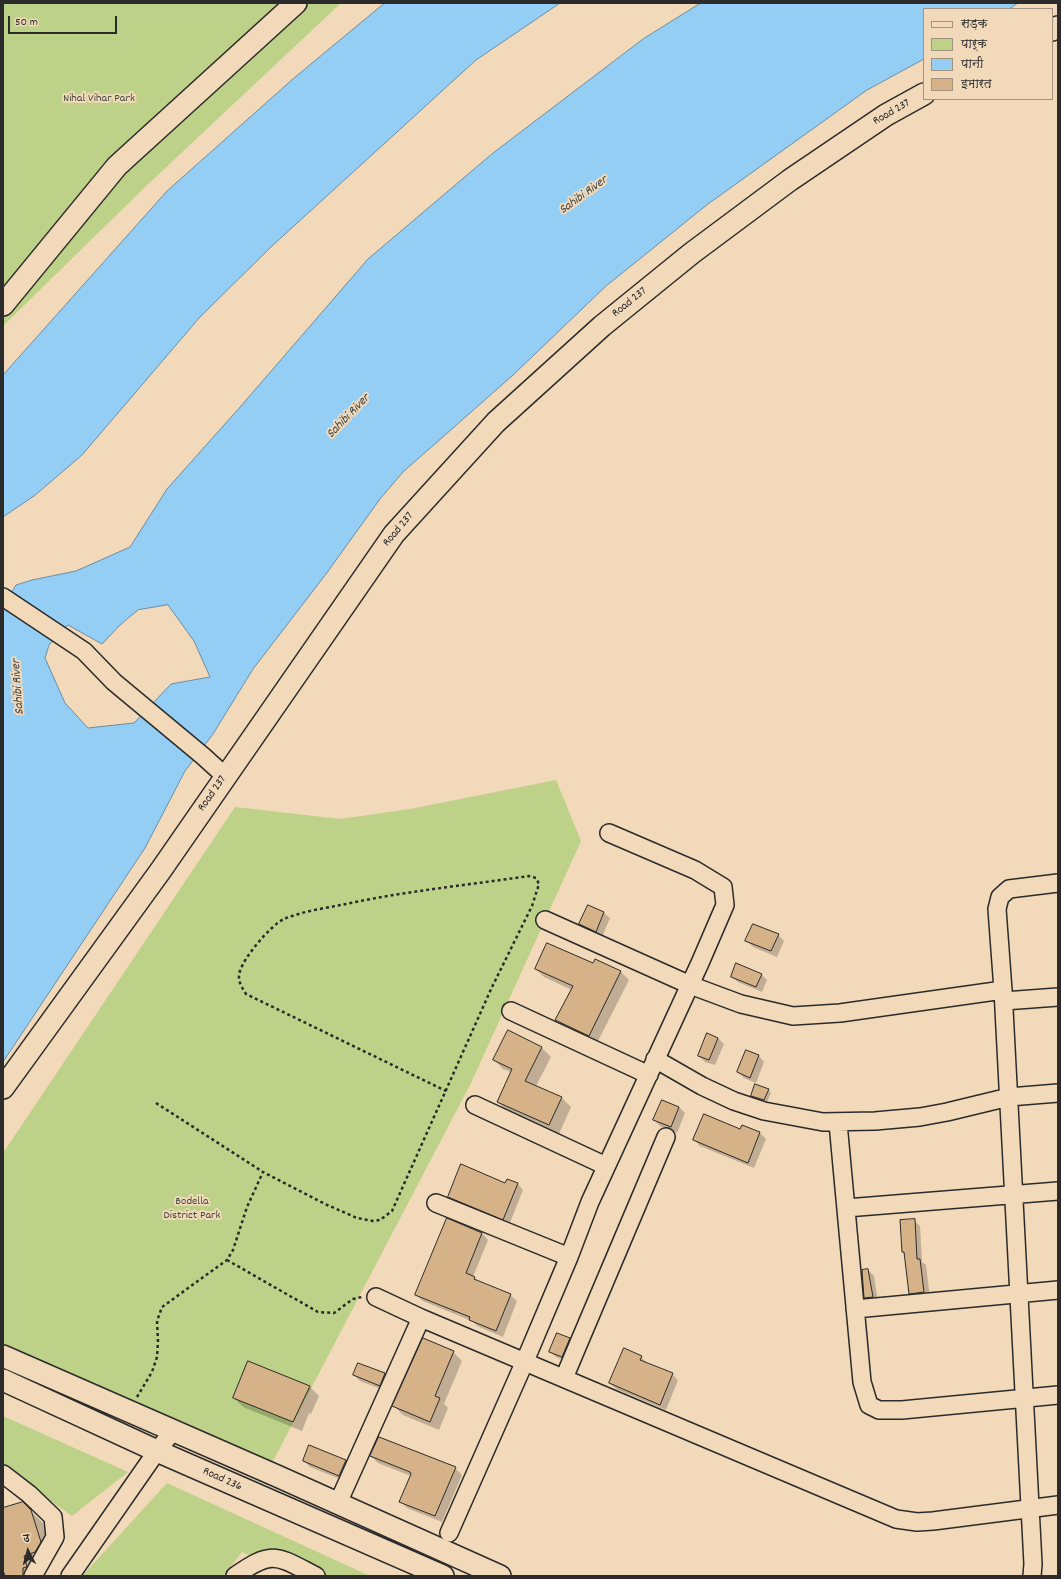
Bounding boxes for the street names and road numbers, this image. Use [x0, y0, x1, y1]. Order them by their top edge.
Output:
street label: Road 237 [871, 97, 913, 129]
street label: Road 237 [610, 285, 650, 321]
street label: Road 237 [381, 510, 417, 550]
street label: Road 237 [196, 773, 230, 815]
street label: Road 236 [200, 1465, 244, 1495]

